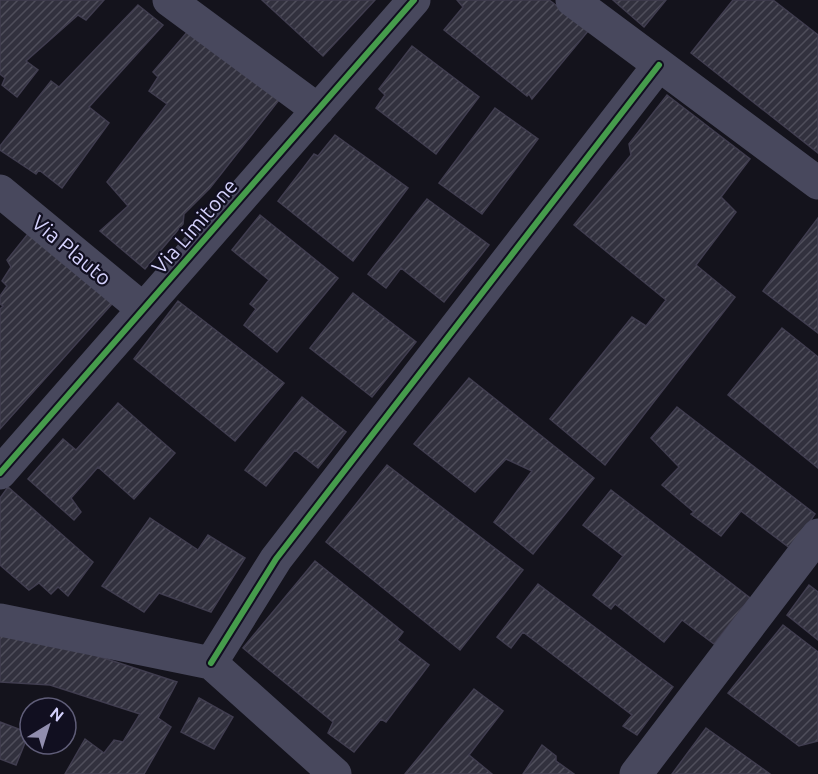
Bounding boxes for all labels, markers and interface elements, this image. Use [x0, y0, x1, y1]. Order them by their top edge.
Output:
street label: Via Limitone [146, 174, 242, 278]
street label: Via Plauto [27, 210, 117, 290]
north arrow [18, 696, 78, 756]
text: N [47, 703, 67, 725]

